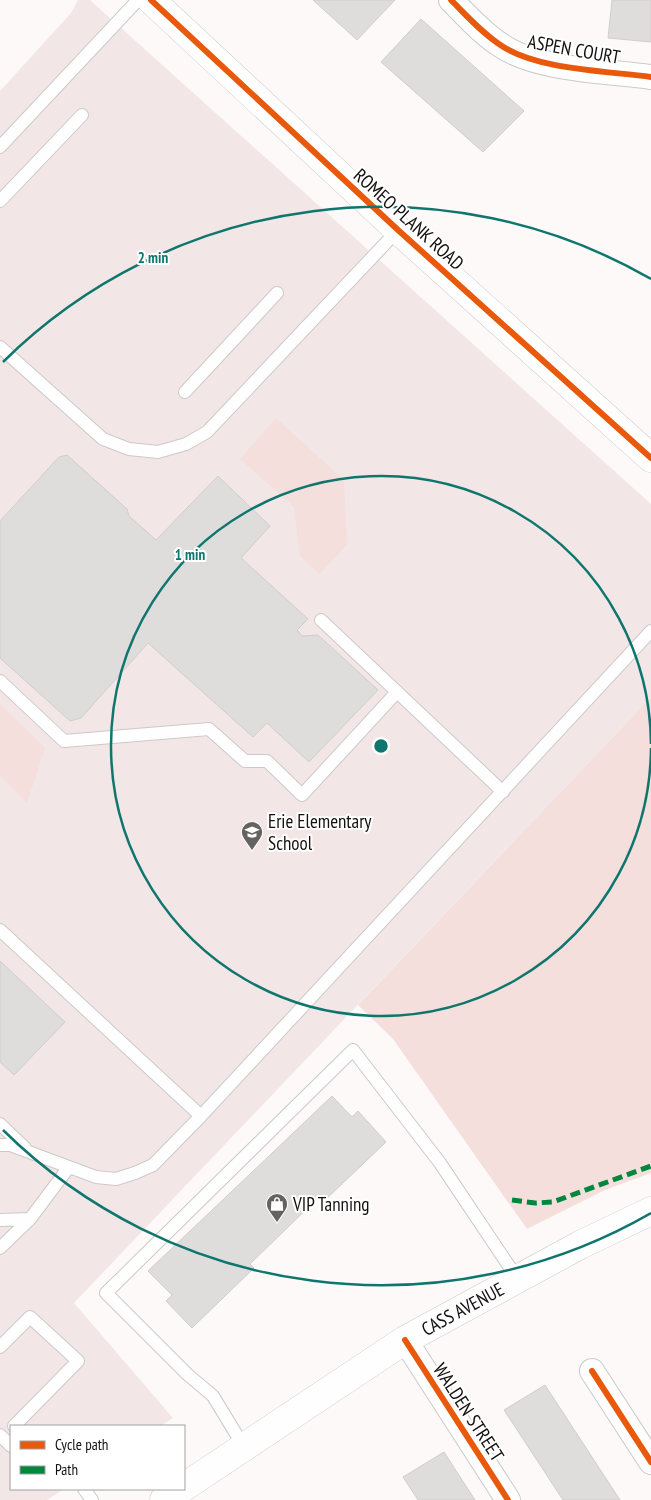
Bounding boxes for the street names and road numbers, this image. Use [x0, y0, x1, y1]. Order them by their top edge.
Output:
street label: ASPEN COURT [526, 29, 623, 69]
street label: ROMEO PLANK ROAD [349, 163, 469, 275]
street label: CASS AVENUE [417, 1277, 508, 1341]
street label: WALDEN STREET [428, 1358, 510, 1466]

